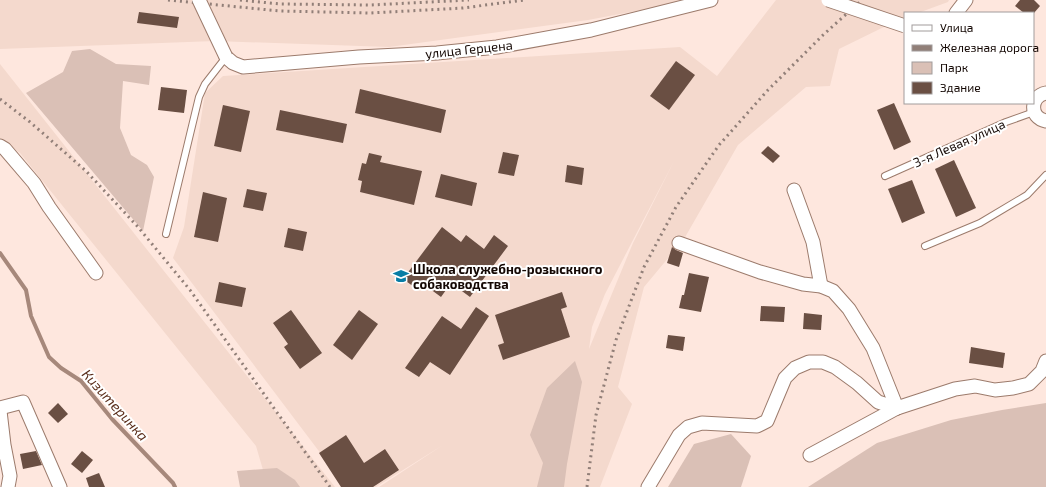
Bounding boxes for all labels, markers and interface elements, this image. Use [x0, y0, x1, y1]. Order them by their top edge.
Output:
legend [904, 12, 1034, 104]
text: Улица [940, 20, 973, 34]
street label: улица Герцена [424, 36, 514, 62]
text: Железная дорога [940, 40, 1039, 54]
text: Парк [940, 60, 969, 74]
text: Здание [940, 80, 981, 94]
street label: 3-я Левая улица [910, 116, 1008, 170]
place label: Школа служебно-розыскного собаководства [413, 261, 603, 292]
school or university icon: Школа служебно-розыскного собаководства [392, 267, 410, 285]
water label: Кизитеринка [79, 365, 152, 444]

